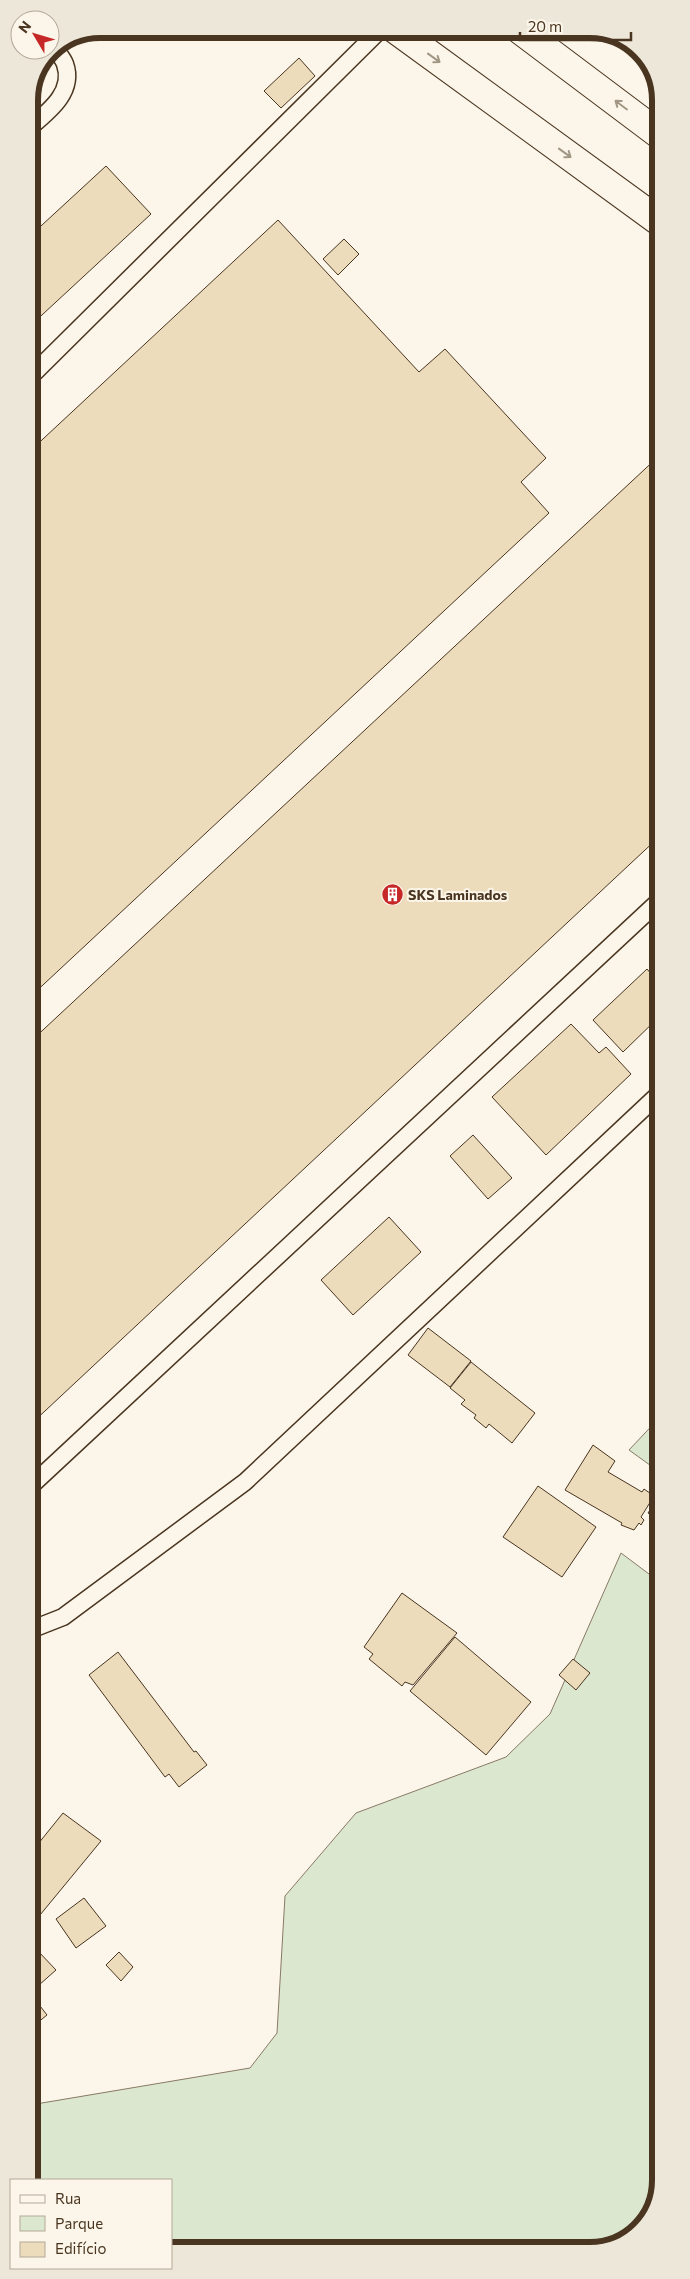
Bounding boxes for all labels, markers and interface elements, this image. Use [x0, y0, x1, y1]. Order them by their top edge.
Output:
north arrow [10, 10, 60, 60]
scale bar [520, 10, 631, 42]
text: N [14, 17, 34, 36]
text: 20 m [528, 17, 562, 35]
one-way arrow [427, 53, 441, 63]
one-way arrow [615, 100, 628, 111]
one-way arrow [558, 148, 572, 159]
building icon: SKS Laminados [380, 883, 404, 907]
place label: SKS Laminados [408, 886, 508, 903]
legend [10, 2179, 172, 2269]
text: Rua [55, 2189, 81, 2207]
text: Parque [55, 2214, 103, 2232]
text: Edifício [55, 2239, 106, 2257]

